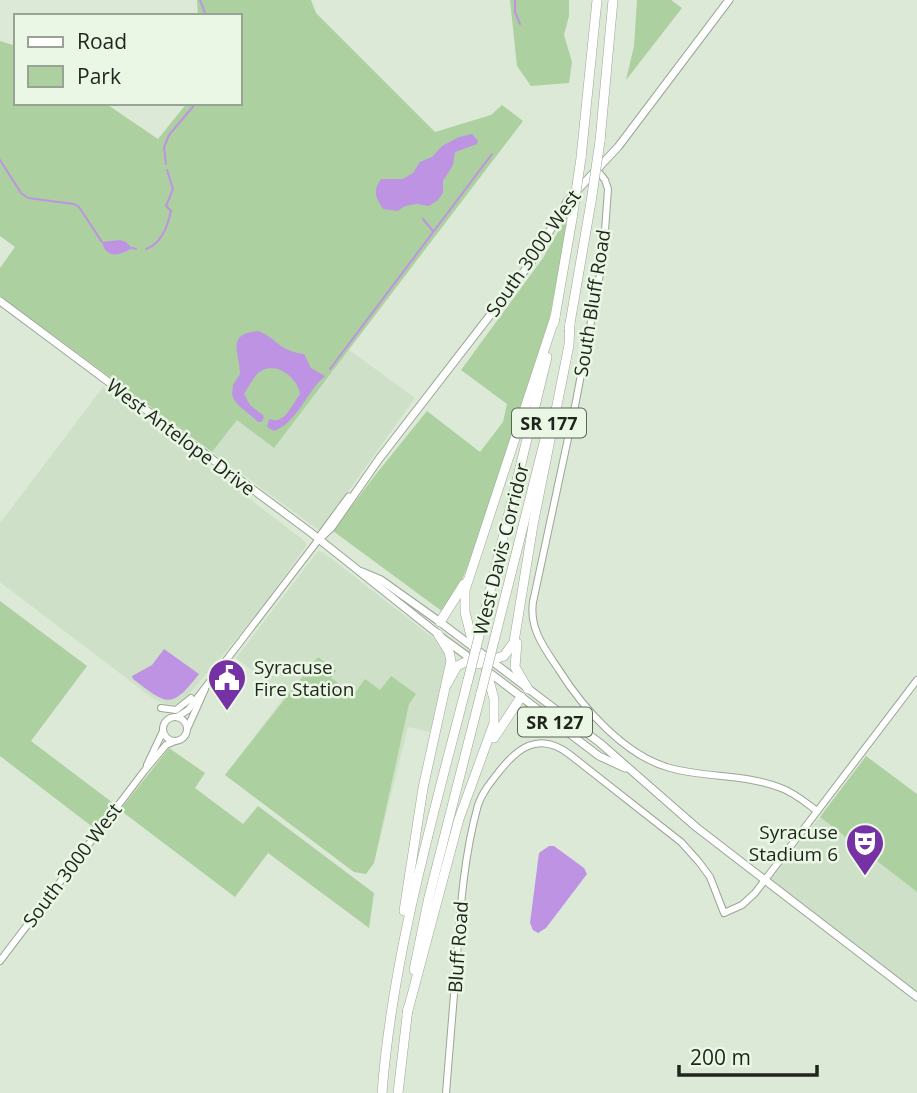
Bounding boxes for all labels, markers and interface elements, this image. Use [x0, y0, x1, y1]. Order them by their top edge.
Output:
legend [14, 14, 242, 105]
text: Road [77, 27, 127, 55]
text: Park [77, 62, 121, 90]
street label: South 3000 West [480, 184, 587, 322]
street label: South Bluff Road [568, 228, 616, 378]
street label: West Antelope Drive [101, 372, 261, 502]
road number: SR 177 [512, 408, 586, 438]
street label: West Davis Corridor [467, 460, 535, 638]
place label: Syracuse Fire Station [254, 654, 354, 702]
public building icon: Syracuse Fire Station [206, 657, 248, 712]
road number: SR 127 [518, 708, 592, 736]
street label: South 3000 West [17, 797, 127, 932]
place label: Syracuse Stadium 6 [749, 819, 838, 867]
theatre icon: Syracuse Stadium 6 [844, 822, 886, 877]
street label: Bluff Road [442, 900, 474, 994]
scale bar [679, 1034, 817, 1078]
text: 200 m [690, 1043, 751, 1071]

